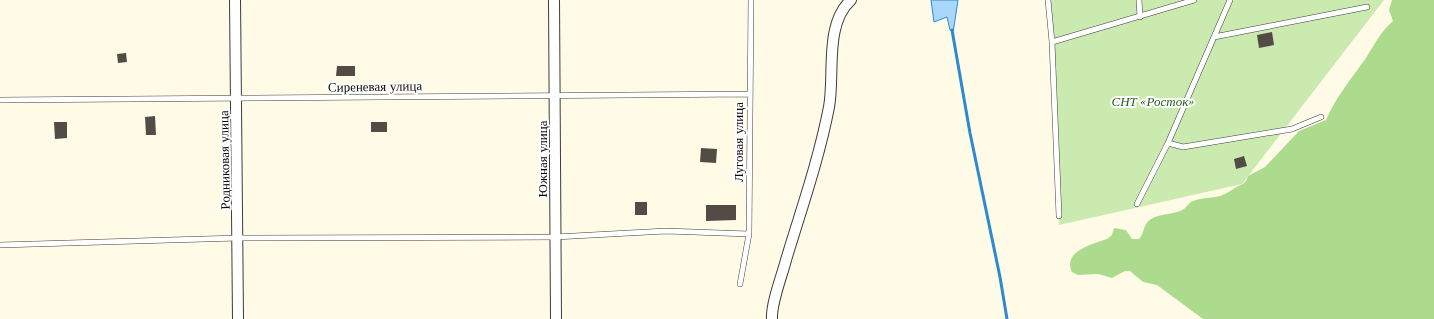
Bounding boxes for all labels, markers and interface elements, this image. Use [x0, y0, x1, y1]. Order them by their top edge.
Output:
street label: Сиреневая улица [328, 77, 422, 96]
park label: СНТ «Росток» [1111, 93, 1195, 110]
street label: Луговая улица [730, 102, 747, 182]
street label: Родниковая улица [215, 110, 234, 210]
street label: Южная улица [534, 120, 551, 198]

